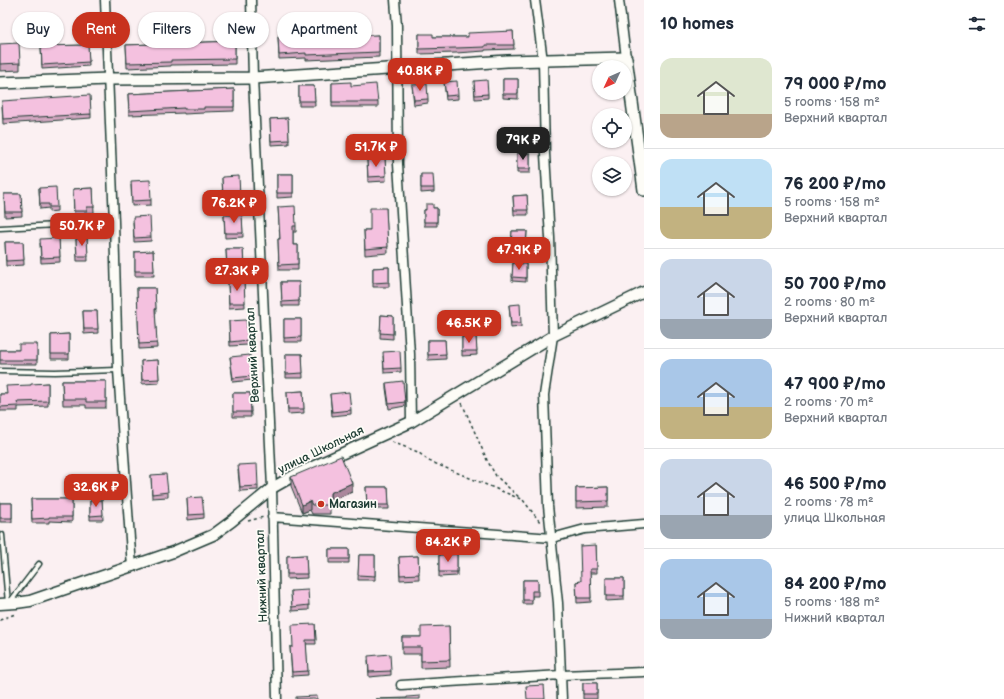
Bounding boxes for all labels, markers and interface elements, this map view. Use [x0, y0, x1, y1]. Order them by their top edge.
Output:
chip: Buy [12, 12, 64, 48]
chip: Rent [72, 12, 130, 48]
chip: Filters [138, 12, 205, 48]
chip: New [213, 12, 269, 48]
chip: Apartment [277, 12, 372, 48]
icon: filters [966, 13, 988, 35]
text: 10 homes [660, 14, 734, 34]
pin: 40.8K ₽ [383, 58, 457, 92]
north arrow [592, 60, 632, 100]
map controls [592, 60, 632, 196]
text: 40.8K ₽ [397, 63, 443, 79]
icon: home [692, 74, 740, 122]
text: 79 000 ₽/mo [784, 74, 886, 94]
text: 5 rooms · 158 m² [784, 94, 880, 110]
button: locate [592, 108, 632, 148]
text: Верхний квартал [784, 110, 887, 126]
pin: 79K ₽ [495, 127, 551, 161]
text: 79K ₽ [506, 132, 540, 148]
pin: 51.7K ₽ [339, 134, 413, 168]
text: 51.7K ₽ [355, 139, 397, 155]
button: layers [592, 156, 632, 196]
text: 76 200 ₽/mo [784, 174, 886, 194]
icon: home [692, 175, 740, 223]
pin: 76.2K ₽ [197, 190, 271, 224]
text: 5 rooms · 158 m² [784, 194, 880, 210]
text: 76.2K ₽ [211, 195, 257, 211]
text: Верхний квартал [784, 210, 887, 226]
pin: 50.7K ₽ [45, 213, 119, 247]
text: 50.7K ₽ [59, 218, 105, 234]
pin: 47.9K ₽ [482, 237, 556, 271]
text: 47.9K ₽ [496, 242, 542, 258]
pin: 27.3K ₽ [200, 258, 274, 292]
text: 27.3K ₽ [215, 263, 260, 279]
text: 50 700 ₽/mo [784, 274, 886, 294]
icon: home [692, 275, 740, 323]
text: 2 rooms · 80 m² [784, 294, 875, 310]
street label: Верхний квартал [243, 307, 263, 403]
pin: 46.5K ₽ [432, 310, 506, 344]
text: Верхний квартал [784, 310, 887, 326]
text: 46.5K ₽ [446, 315, 492, 331]
text: 47 900 ₽/mo [784, 374, 886, 394]
icon: home [692, 375, 740, 423]
text: 2 rooms · 70 m² [784, 394, 874, 410]
text: Верхний квартал [784, 410, 887, 426]
street label: улица Школьная [276, 423, 367, 477]
pin: 32.6K ₽ [59, 474, 133, 508]
text: 46 500 ₽/mo [784, 474, 887, 494]
icon: home [692, 475, 740, 523]
text: 32.6K ₽ [73, 479, 119, 495]
text: 2 rooms · 78 m² [784, 494, 874, 510]
place label: Магазин [329, 497, 377, 512]
marker: Магазин [316, 499, 326, 509]
text: улица Школьная [784, 510, 886, 526]
street label: Нижний квартал [253, 529, 271, 623]
pin: 84.2K ₽ [411, 529, 485, 563]
text: 84.2K ₽ [425, 534, 471, 550]
text: 84 200 ₽/mo [784, 574, 887, 594]
icon: home [692, 575, 740, 623]
text: 5 rooms · 188 m² [784, 594, 880, 610]
text: Нижний квартал [784, 610, 885, 626]

